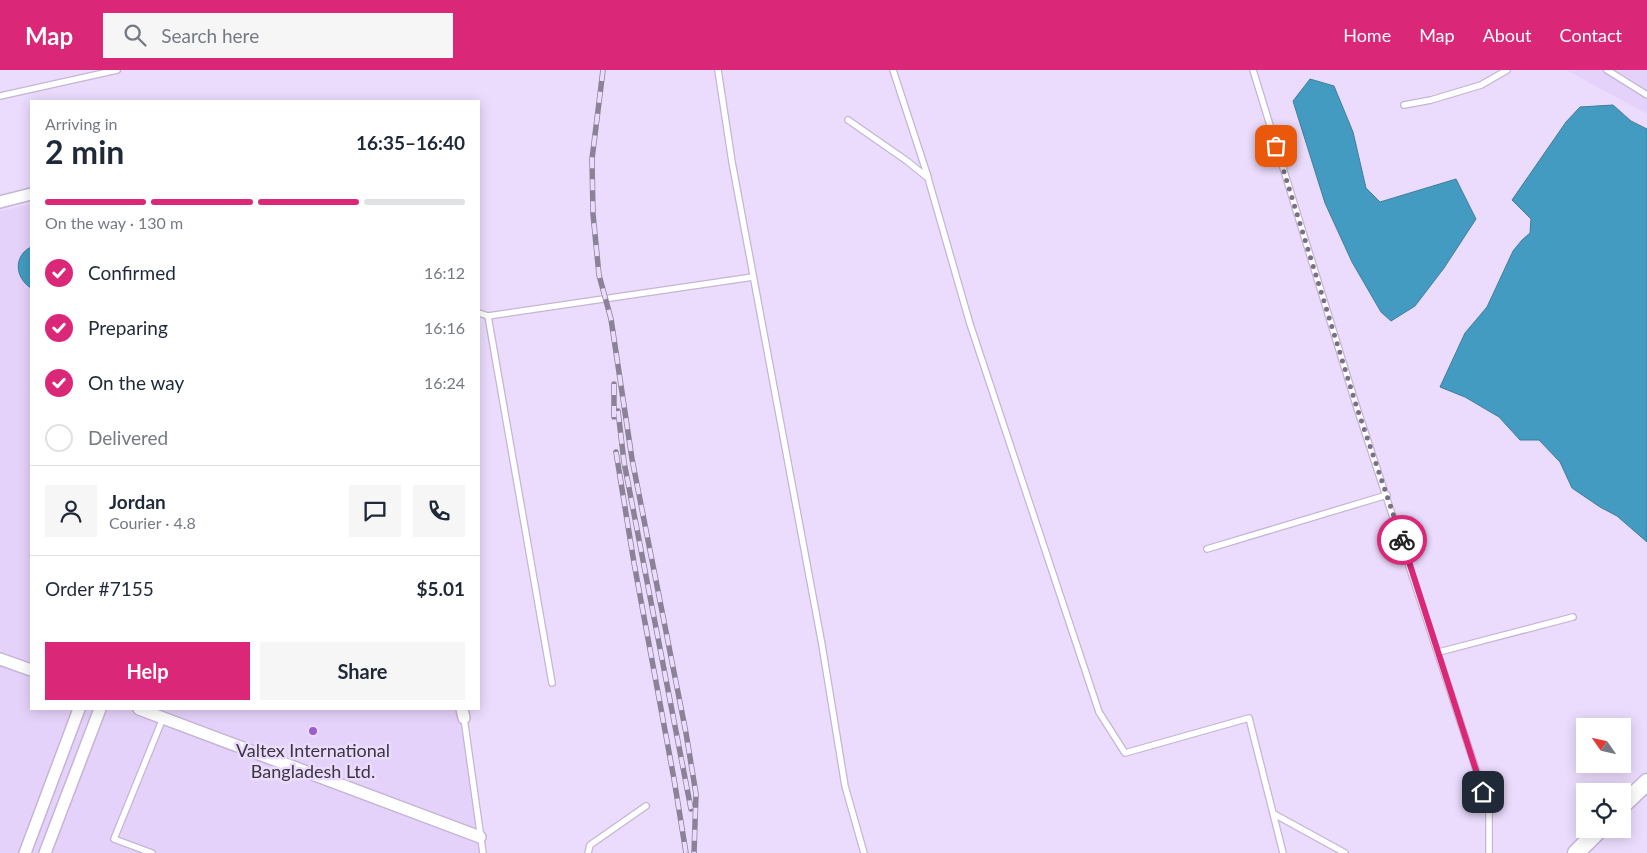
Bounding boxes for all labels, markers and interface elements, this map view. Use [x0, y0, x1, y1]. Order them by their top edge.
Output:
search box [103, 13, 453, 58]
text: Map [25, 21, 73, 50]
icon: search [121, 21, 149, 49]
text: Search here [161, 24, 259, 47]
text: Home [1343, 24, 1391, 46]
text: Map [1419, 24, 1455, 46]
text: About [1483, 24, 1532, 46]
text: Contact [1560, 24, 1622, 46]
text: Arriving in [45, 114, 118, 133]
pin [1255, 125, 1297, 167]
text: 16:35–16:40 [356, 131, 465, 154]
text: 2 min [45, 132, 124, 171]
icon: bag [1262, 132, 1290, 160]
text: On the way · 130 m [45, 213, 183, 232]
icon: check [45, 259, 73, 287]
text: Confirmed [88, 261, 176, 284]
text: 16:12 [424, 263, 465, 282]
icon: check [45, 314, 73, 342]
text: Preparing [88, 316, 168, 339]
text: 16:16 [424, 318, 465, 337]
icon: check [45, 369, 73, 397]
text: On the way [88, 371, 184, 394]
text: 16:24 [424, 373, 465, 392]
text: Delivered [88, 426, 168, 449]
button: person [45, 485, 97, 537]
button: chat [349, 485, 401, 537]
button: phone [413, 485, 465, 537]
text: Jordan [109, 490, 166, 513]
text: Courier · 4.8 [109, 513, 196, 532]
courier [1377, 515, 1427, 565]
icon: bike [1388, 526, 1416, 554]
text: Order #7155 [45, 577, 154, 600]
text: $5.01 [416, 577, 465, 600]
button: Help [45, 642, 250, 700]
button: Share [260, 642, 465, 700]
north arrow [1576, 718, 1631, 772]
map controls [1576, 718, 1631, 838]
marker: Valtex International Bangladesh Ltd. [307, 725, 319, 737]
place label: Valtex International Bangladesh Ltd. [236, 739, 390, 782]
pin [1462, 771, 1504, 813]
icon: home [1469, 778, 1497, 806]
button: locate [1576, 783, 1631, 838]

